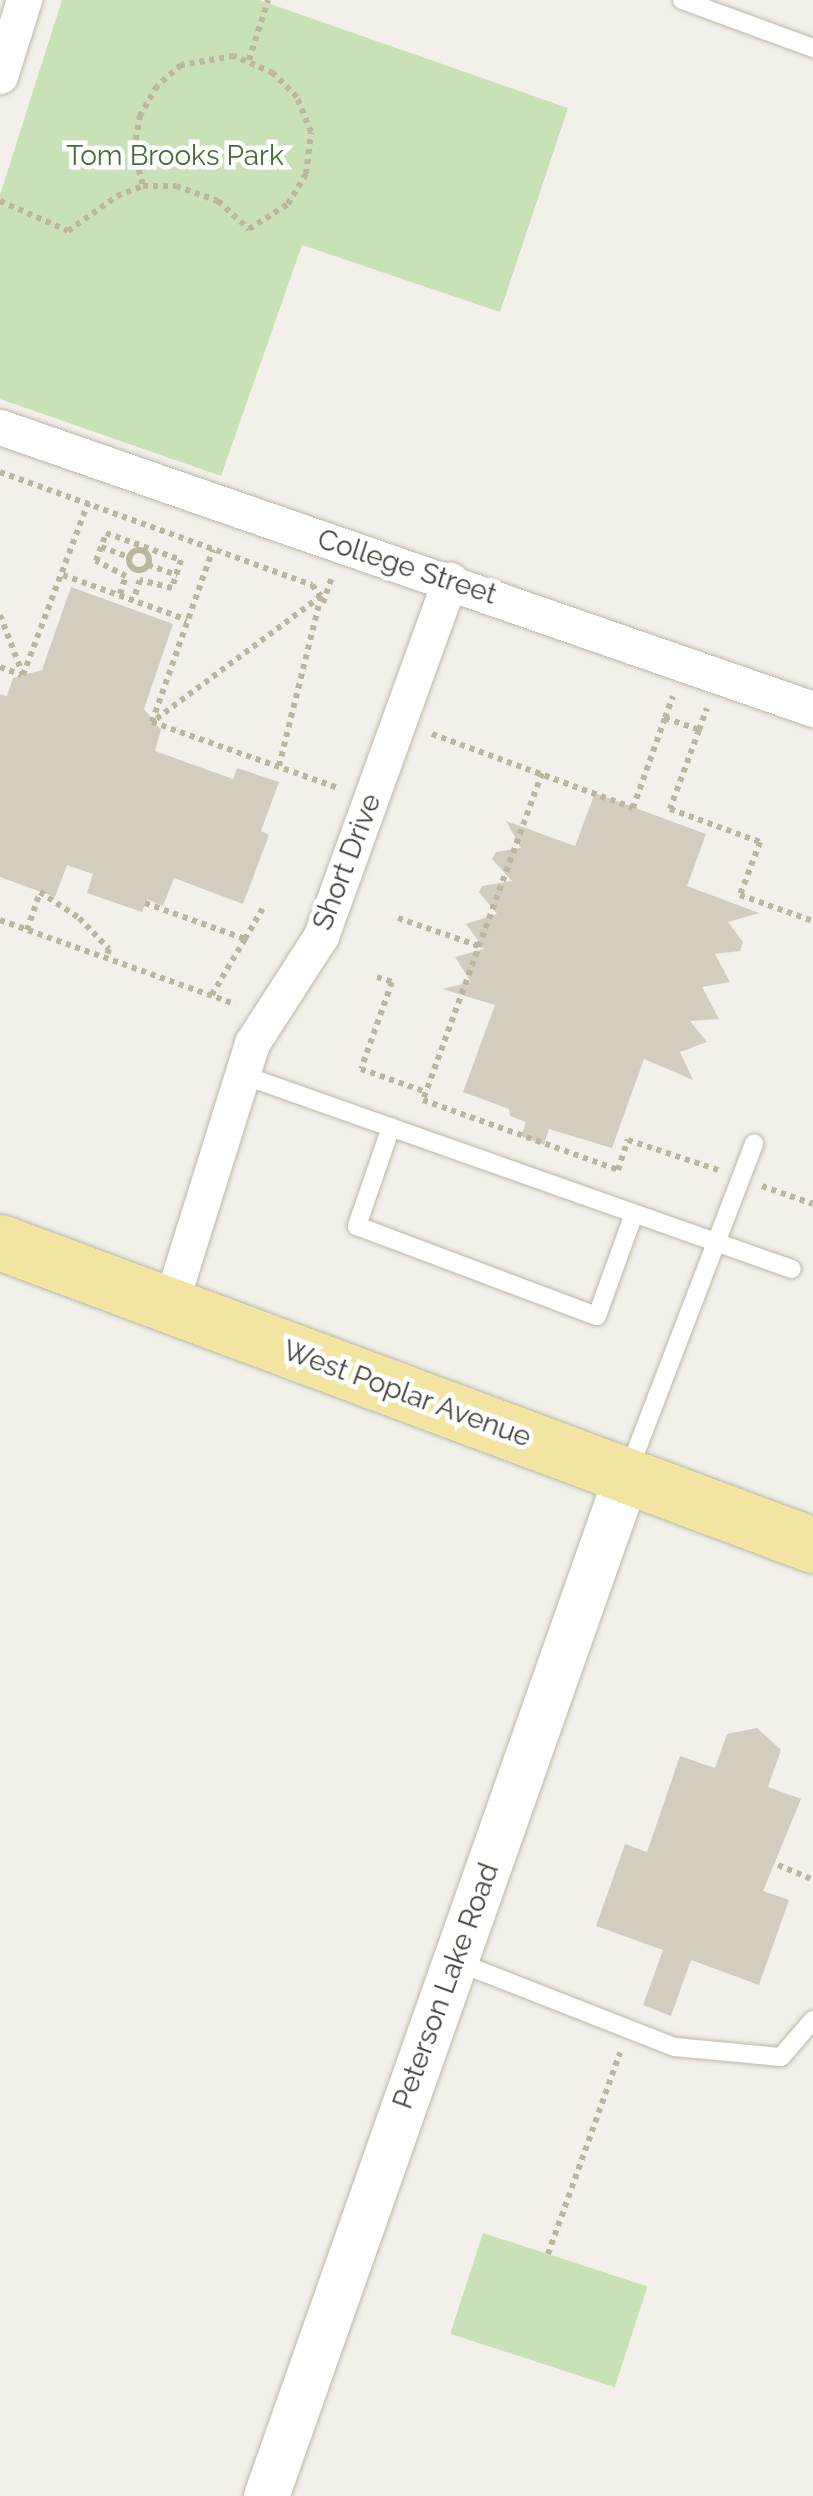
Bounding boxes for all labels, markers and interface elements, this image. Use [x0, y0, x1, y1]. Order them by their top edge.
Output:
park label: Tom Brooks Park [66, 139, 284, 173]
street label: College Street [313, 522, 501, 612]
street label: Short Drive [306, 789, 388, 935]
street label: West Poplar Avenue [278, 1333, 536, 1455]
street label: Peterson Lake Road [386, 1859, 506, 2113]

